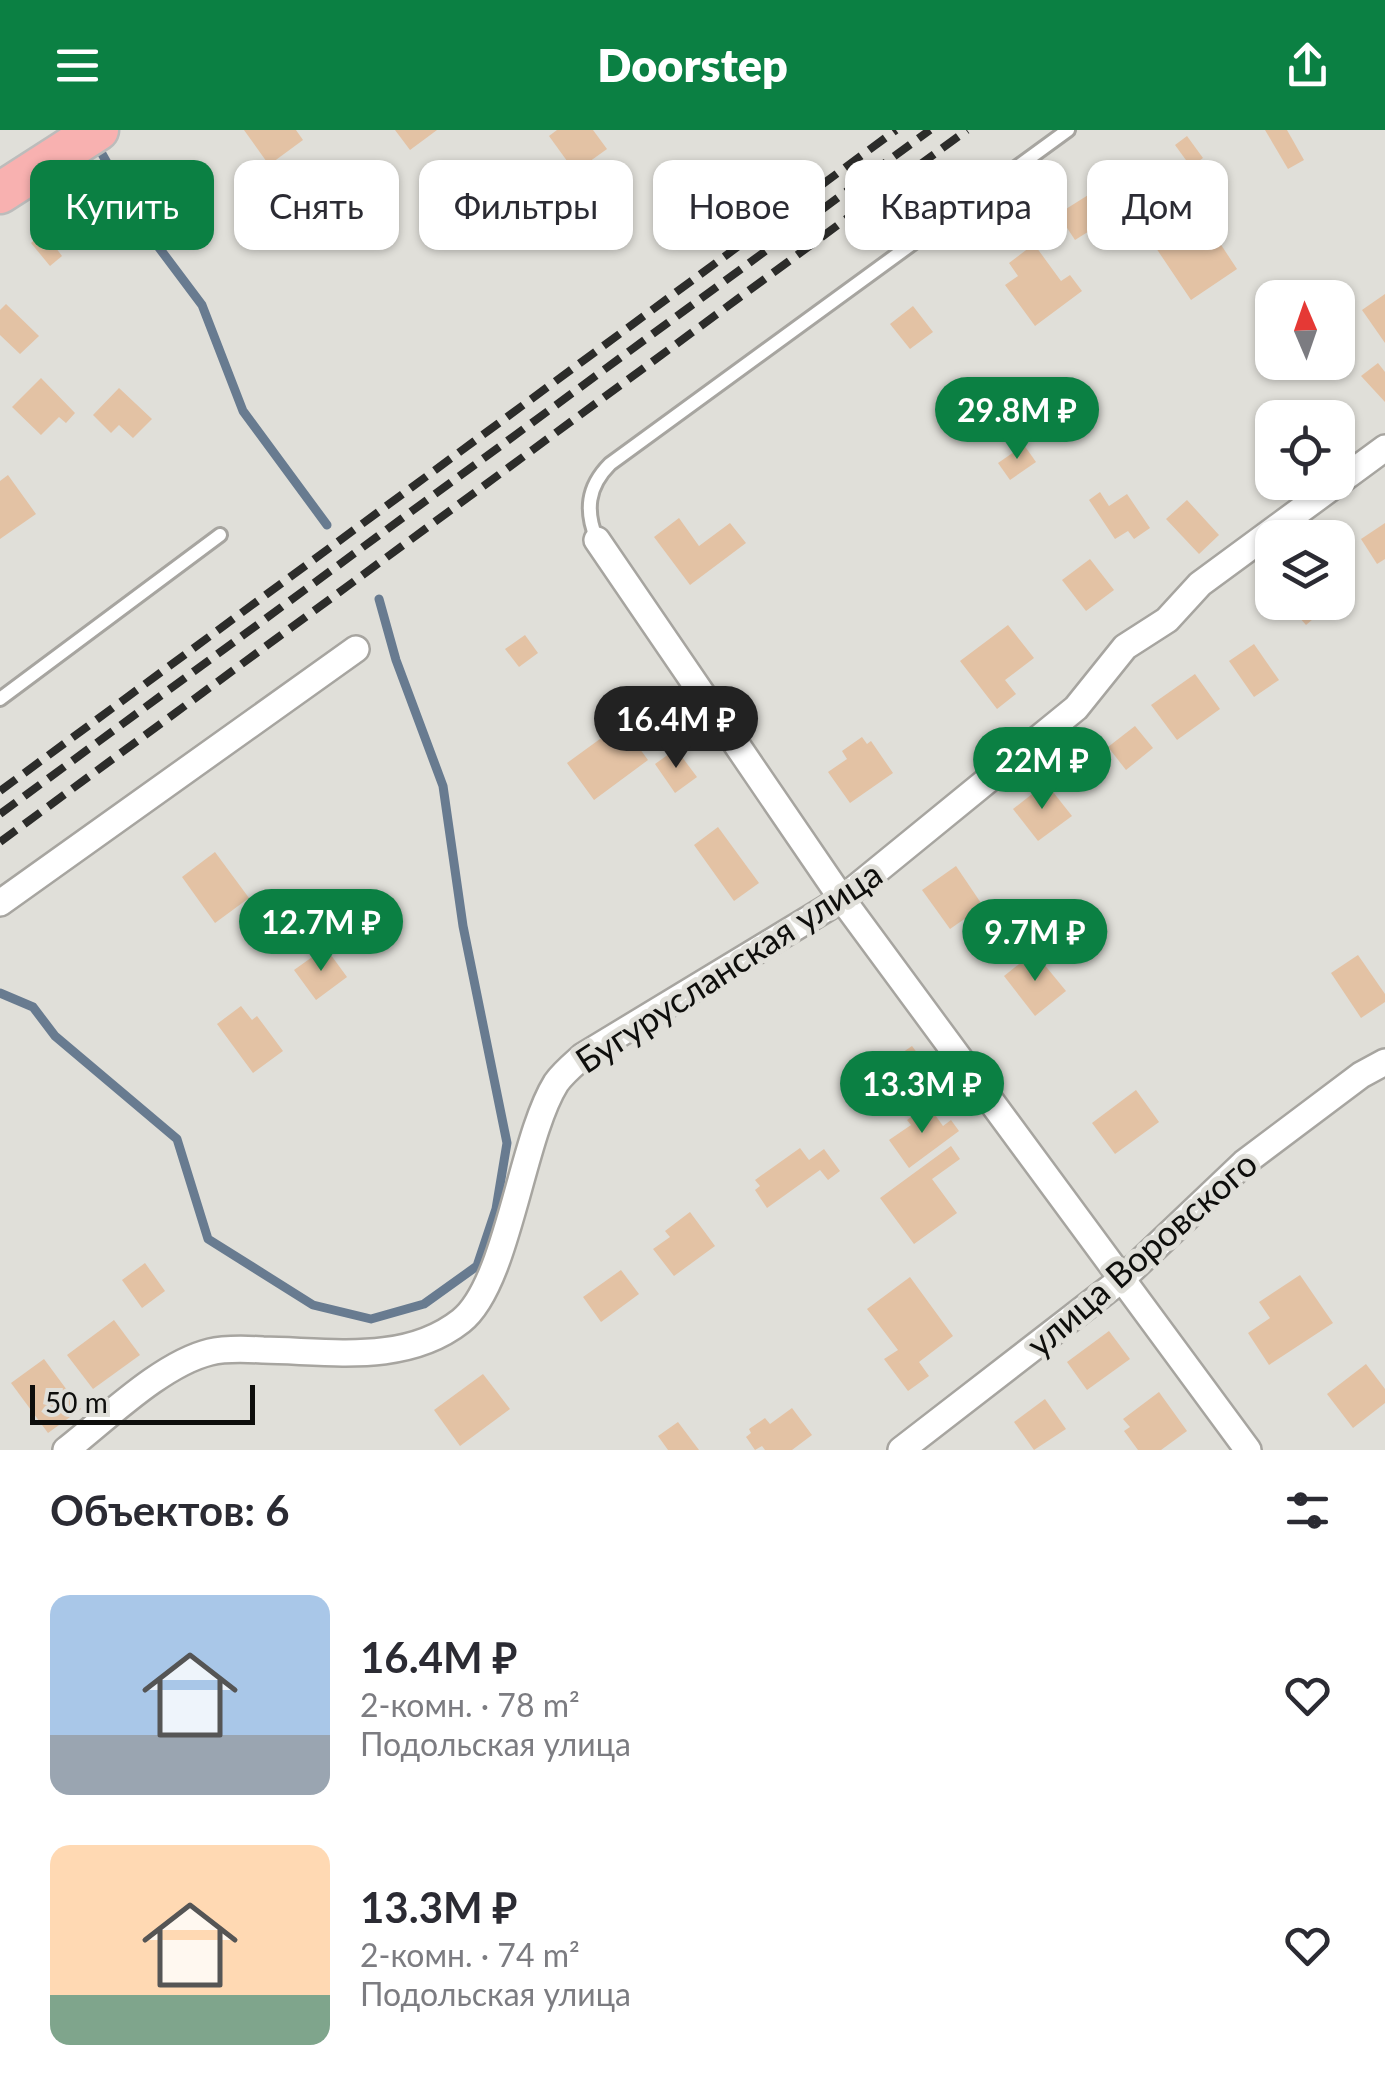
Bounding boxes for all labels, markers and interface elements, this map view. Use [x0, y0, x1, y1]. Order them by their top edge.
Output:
icon: menu [50, 38, 105, 93]
text: Doorstep [597, 38, 788, 92]
icon: share [1280, 38, 1335, 93]
chip: Купить [30, 160, 214, 250]
chip: Снять [234, 160, 399, 250]
chip: Фильтры [419, 160, 633, 250]
chip: Новое [653, 160, 825, 250]
chip: Квартира [845, 160, 1067, 250]
chip: Дом [1087, 160, 1228, 250]
north arrow [1255, 280, 1355, 380]
map controls [1255, 280, 1355, 620]
pin: 29.8M ₽ [925, 377, 1109, 462]
text: 29.8M ₽ [957, 390, 1077, 429]
button: locate [1255, 400, 1355, 500]
button: layers [1255, 520, 1355, 620]
pin: 16.4M ₽ [584, 686, 768, 771]
text: 16.4M ₽ [616, 699, 736, 738]
pin: 22M ₽ [972, 727, 1112, 812]
text: 22M ₽ [995, 740, 1089, 779]
street label: Бугурусланская улица [567, 851, 889, 1081]
pin: 12.7M ₽ [229, 889, 413, 974]
pin: 9.7M ₽ [954, 899, 1116, 984]
text: 12.7M ₽ [261, 902, 381, 941]
text: 9.7M ₽ [984, 912, 1086, 951]
pin: 13.3M ₽ [830, 1051, 1014, 1136]
text: 13.3M ₽ [862, 1064, 982, 1103]
street label: улица Воровского [1017, 1142, 1265, 1364]
scale bar [30, 1380, 255, 1424]
text: 50 m [45, 1385, 108, 1419]
icon: filters [1280, 1483, 1335, 1538]
text: Объектов: 6 [50, 1485, 290, 1535]
text: 16.4M ₽ [360, 1632, 517, 1682]
icon: home [130, 1635, 250, 1755]
icon: heart [1280, 1668, 1335, 1723]
text: 2-комн. · 78 m² [360, 1685, 580, 1724]
text: Подольская улица [360, 1724, 631, 1763]
text: 13.3M ₽ [360, 1882, 517, 1932]
icon: home [130, 1885, 250, 2005]
icon: heart [1280, 1918, 1335, 1973]
text: 2-комн. · 74 m² [360, 1935, 580, 1974]
text: Подольская улица [360, 1974, 631, 2013]

